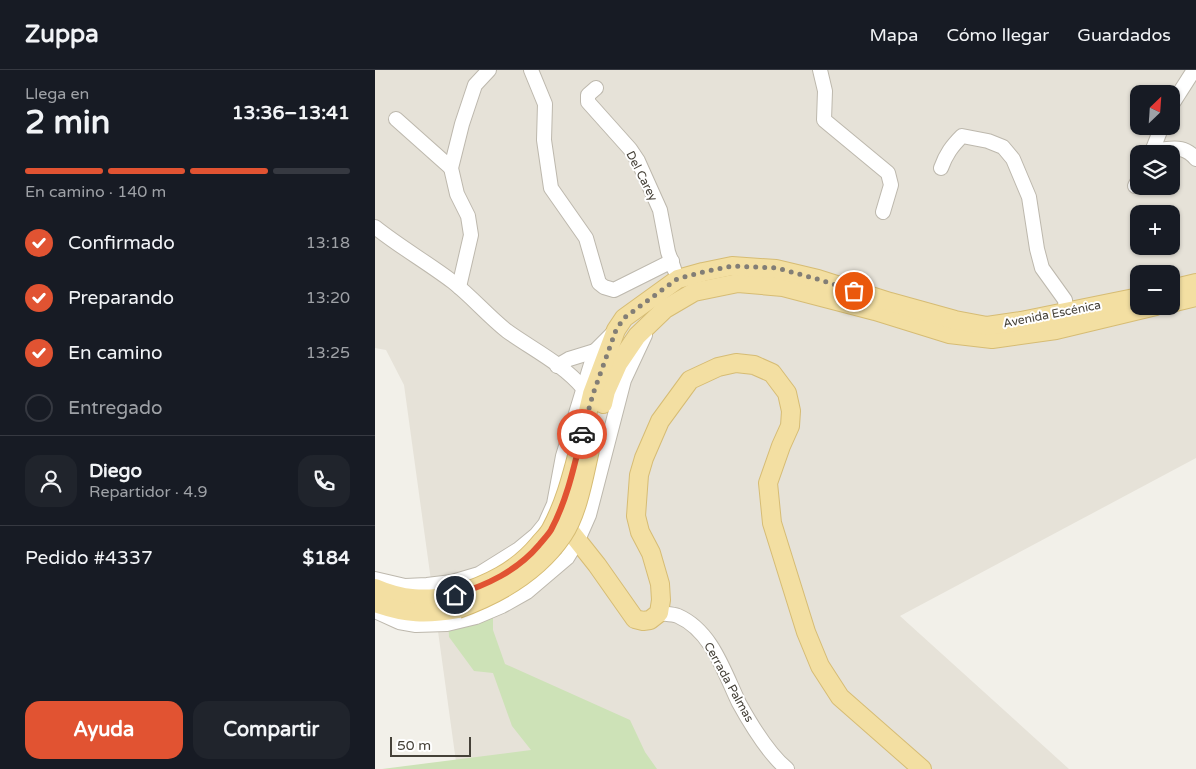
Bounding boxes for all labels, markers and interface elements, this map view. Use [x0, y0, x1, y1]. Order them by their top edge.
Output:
text: Zuppa [25, 20, 99, 49]
text: Mapa [869, 24, 918, 46]
text: Cómo llegar [946, 24, 1049, 46]
text: Guardados [1077, 24, 1171, 46]
text: Llega en [25, 84, 89, 104]
north arrow [1130, 85, 1180, 135]
map controls [1130, 85, 1180, 315]
text: 13:36–13:41 [232, 102, 350, 124]
text: 2 min [25, 104, 110, 142]
button: layers [1130, 145, 1180, 195]
street label: Del Carey [623, 149, 661, 204]
text: En camino · 140 m [25, 182, 166, 202]
button: + [1130, 205, 1180, 255]
icon: check [25, 229, 53, 257]
text: Confirmado [68, 232, 175, 254]
text: 13:18 [306, 233, 350, 253]
button: − [1130, 265, 1180, 315]
pin [833, 270, 875, 312]
icon: bag [840, 277, 868, 305]
icon: check [25, 284, 53, 312]
text: Preparando [68, 287, 174, 309]
text: 13:20 [306, 288, 350, 308]
street label: Avenida Escénica [1002, 298, 1102, 330]
icon: check [25, 339, 53, 367]
text: En camino [68, 342, 163, 364]
text: 13:25 [306, 343, 350, 363]
text: Entregado [68, 397, 163, 419]
courier [557, 409, 607, 459]
icon: car [568, 420, 596, 448]
button: person [25, 455, 77, 507]
button: phone [298, 455, 350, 507]
text: Diego [89, 460, 142, 482]
text: Repartidor · 4.9 [89, 482, 207, 502]
text: Pedido #4337 [25, 547, 153, 569]
text: $184 [302, 547, 350, 569]
pin [434, 574, 476, 616]
icon: home [441, 581, 469, 609]
street label: Cerrada Palmas [701, 640, 757, 725]
button: Ayuda [25, 701, 183, 759]
button: Compartir [193, 701, 350, 759]
scale bar [390, 734, 471, 757]
text: 50 m [397, 737, 431, 754]

